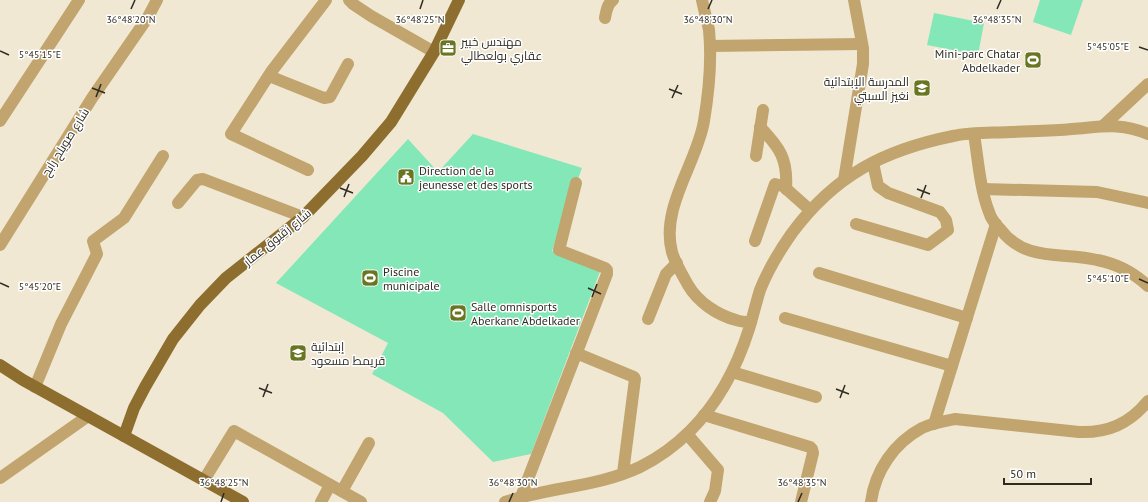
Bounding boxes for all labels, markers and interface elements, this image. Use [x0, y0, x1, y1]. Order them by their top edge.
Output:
text: 36°48'20"N [106, 13, 156, 26]
text: 36°48'25"N [395, 13, 445, 26]
text: 36°48'30"N [683, 13, 733, 26]
text: 36°48'35"N [972, 13, 1022, 26]
place label: مهندس خبير عقاري بولعطالي [460, 34, 542, 66]
office icon: مهندس خبير عقاري بولعطالي [438, 38, 458, 58]
text: 5°45'05"E [1087, 40, 1129, 53]
place label: Mini-parc Chatar Abdelkader [935, 46, 1020, 75]
text: 5°45'15"E [19, 48, 61, 61]
sports icon: Mini-parc Chatar Abdelkader [1023, 50, 1043, 70]
place label: المدرسة الإبتدائية نغيز السبتي [824, 74, 909, 106]
school or university icon: المدرسة الإبتدائية نغيز السبتي [912, 78, 932, 98]
street label: شارع صويلح رابح [38, 105, 93, 180]
place label: Direction de la jeunesse et des sports [419, 163, 533, 192]
public building icon: Direction de la jeunesse et des sports [396, 167, 416, 187]
street label: شارع زقيوق عمار [239, 205, 315, 270]
place label: Piscine municipale [383, 264, 440, 293]
sports icon: Piscine municipale [360, 268, 380, 288]
text: 5°45'10"E [1087, 272, 1129, 285]
text: 5°45'20"E [19, 280, 61, 293]
place label: Salle omnisports Aberkane Abdelkader [471, 299, 580, 328]
sports icon: Salle omnisports Aberkane Abdelkader [448, 303, 468, 323]
place label: إبتدائية قريمط مسعود [311, 339, 385, 368]
school or university icon: إبتدائية قريمط مسعود [288, 343, 308, 363]
scale bar [1004, 460, 1091, 486]
text: 50 m [1010, 466, 1036, 481]
text: 36°48'25"N [199, 476, 249, 489]
text: 36°48'30"N [488, 476, 538, 489]
text: 36°48'35"N [777, 476, 827, 489]

